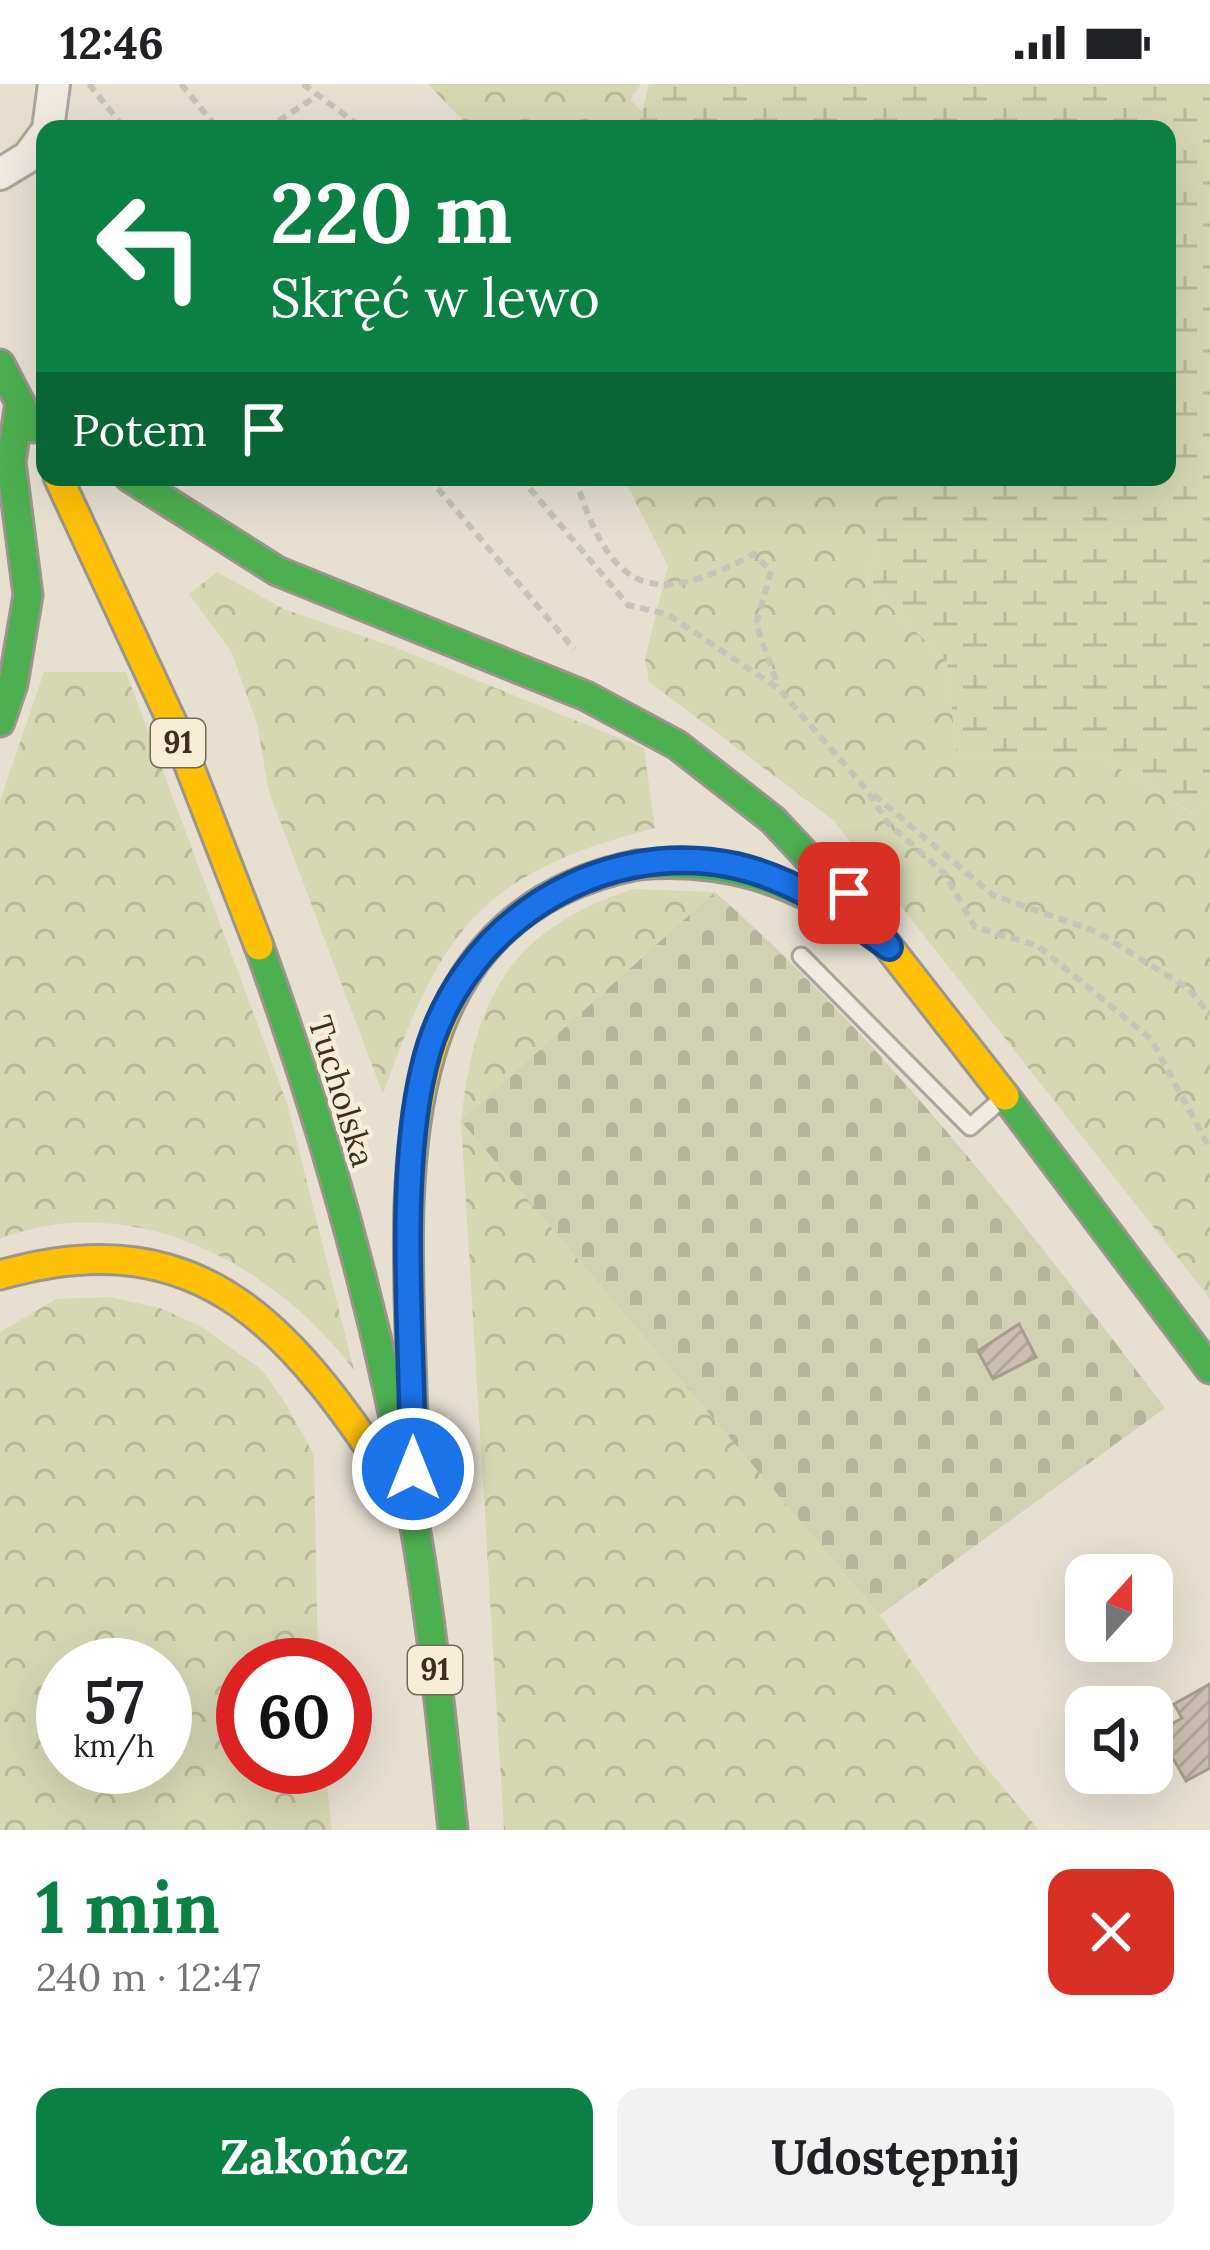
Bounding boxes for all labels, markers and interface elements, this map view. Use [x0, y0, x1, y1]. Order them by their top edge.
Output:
text: 12:46 [60, 14, 164, 71]
text: 220 m [270, 158, 512, 266]
icon: left [72, 168, 228, 324]
text: Skręć w lewo [270, 263, 600, 332]
icon: arrive [231, 396, 297, 462]
text: Potem [72, 401, 207, 458]
road number: 91 [151, 719, 205, 767]
pin [798, 842, 900, 944]
icon: arrive [816, 860, 882, 926]
street label: Tucholska [299, 1010, 385, 1172]
position arrow [350, 1406, 476, 1532]
north arrow [1065, 1554, 1173, 1662]
map controls [1065, 1554, 1173, 1794]
speed limit sign: 60 [216, 1638, 372, 1794]
road number: 91 [408, 1646, 462, 1694]
text: 57 [84, 1663, 144, 1739]
button: sound [1065, 1686, 1173, 1794]
text: km/h [73, 1727, 155, 1765]
text: 1 min [36, 1861, 220, 1953]
button: close [1048, 1869, 1174, 1995]
text: 240 m · 12:47 [36, 1952, 261, 2002]
button: Zakończ [36, 2088, 593, 2226]
button: Udostępnij [617, 2088, 1174, 2226]

